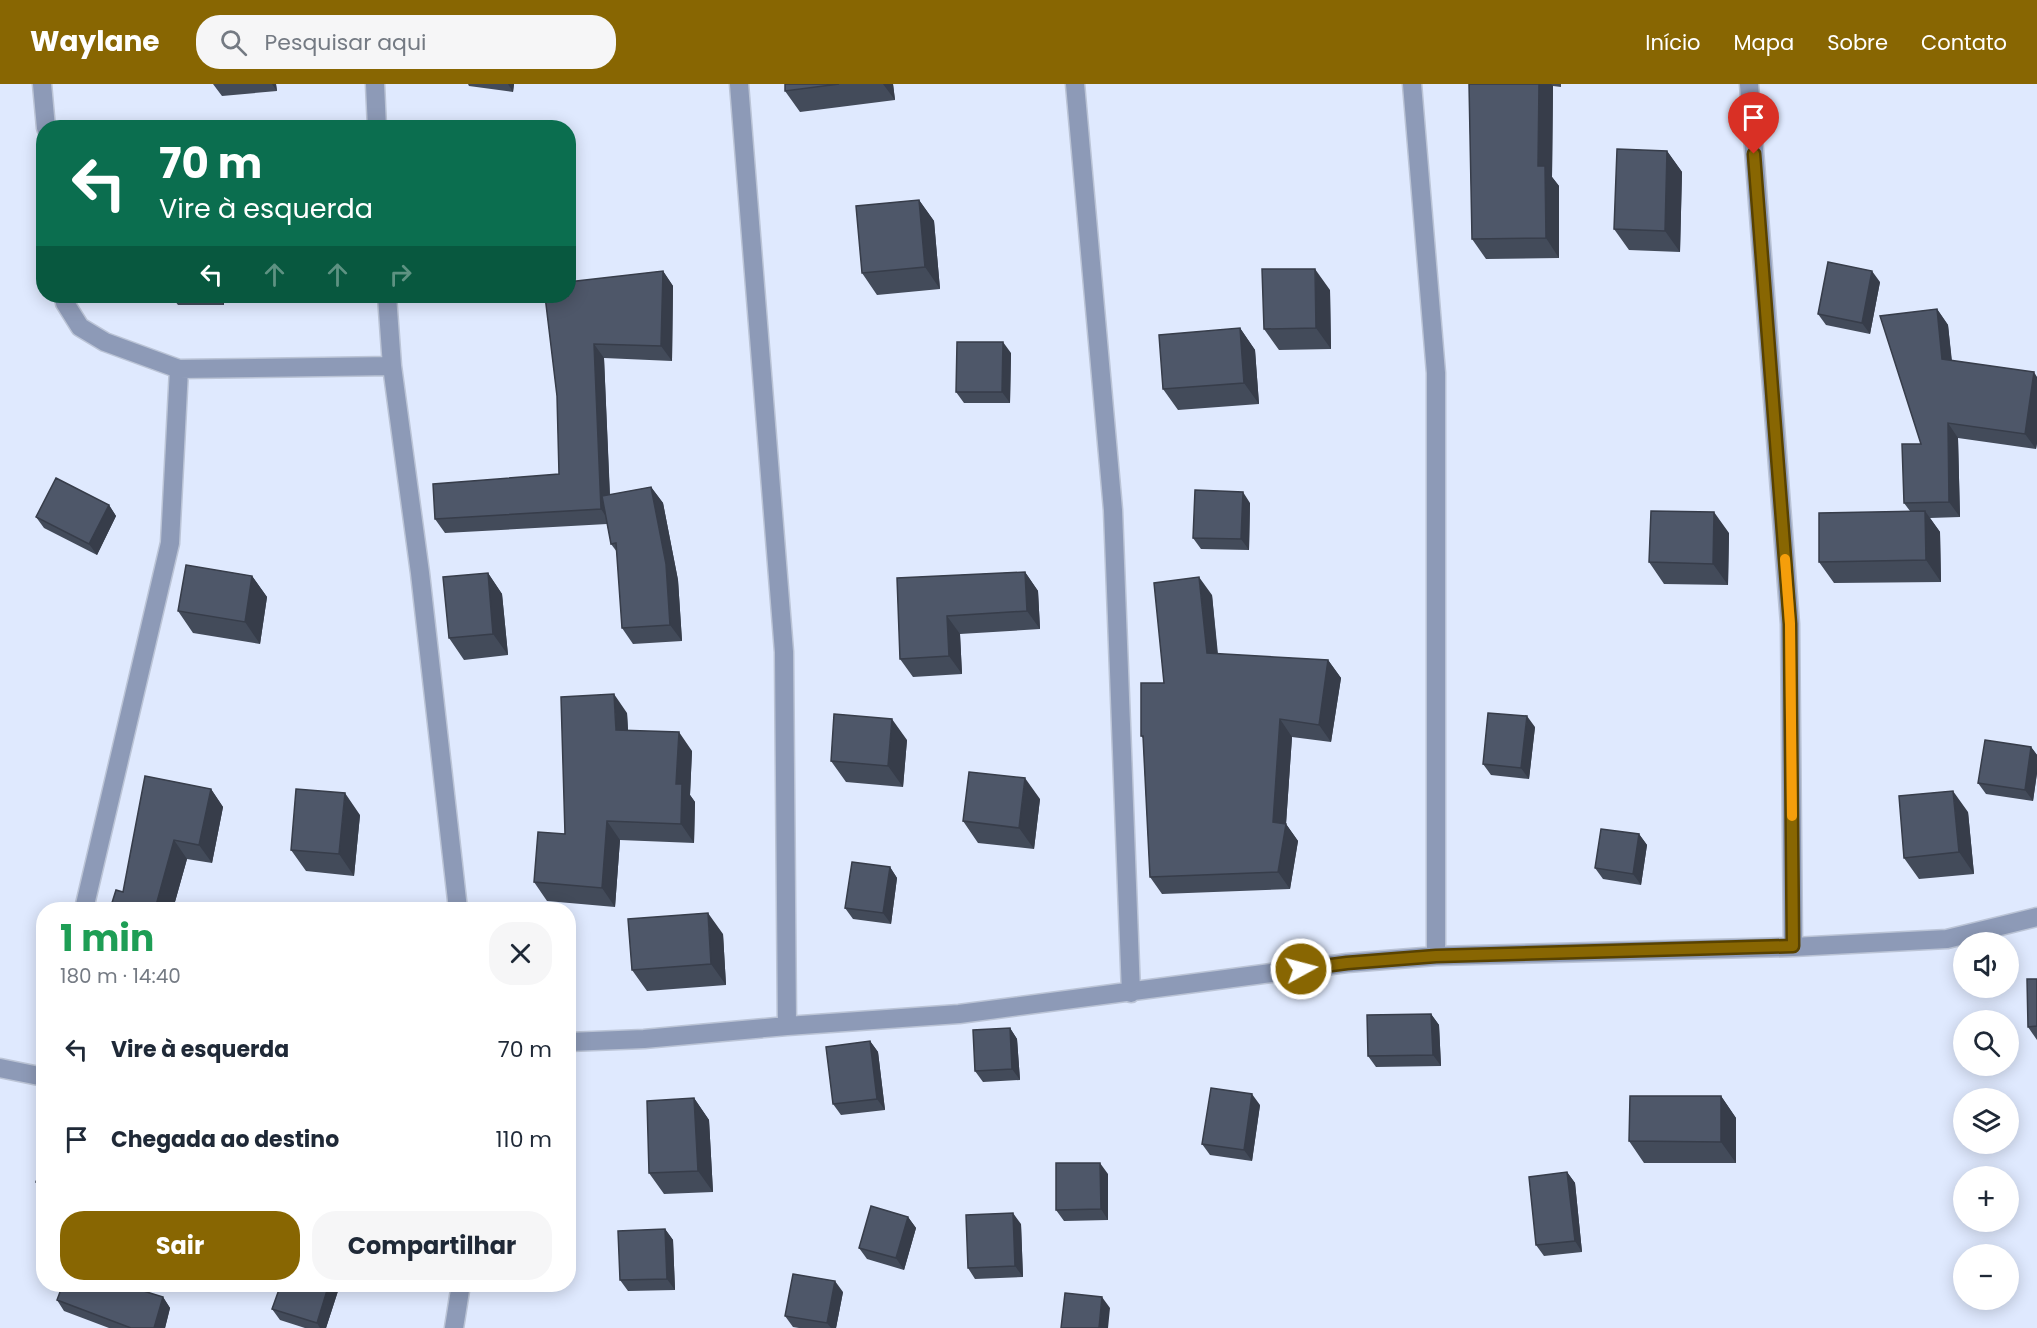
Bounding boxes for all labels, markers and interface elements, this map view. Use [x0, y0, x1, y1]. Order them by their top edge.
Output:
search box [196, 15, 616, 69]
text: Waylane [30, 22, 160, 61]
icon: search [217, 26, 250, 59]
text: Pesquisar aqui [265, 27, 426, 58]
text: Início [1645, 28, 1700, 57]
text: Mapa [1733, 28, 1794, 57]
text: Sobre [1827, 28, 1888, 57]
text: Contato [1921, 28, 2007, 57]
pin [1728, 92, 1779, 154]
icon: arrive [1737, 101, 1770, 134]
text: 70 m [159, 134, 262, 193]
icon: left [60, 144, 138, 222]
text: Vire à esquerda [159, 190, 373, 227]
icon: left [195, 258, 228, 291]
icon: ahead [258, 258, 291, 291]
icon: ahead [321, 258, 354, 291]
icon: right [384, 258, 417, 291]
text: 1 min [60, 913, 154, 964]
button: close [489, 922, 552, 985]
map controls [1953, 932, 2019, 1310]
button: sound [1953, 932, 2019, 998]
position arrow [1269, 937, 1333, 1001]
text: 180 m · 14:40 [60, 962, 181, 990]
button: search [1953, 1010, 2019, 1076]
icon: left [60, 1033, 93, 1066]
text: Vire à esquerda [111, 1034, 289, 1065]
text: 70 m [498, 1034, 552, 1065]
button: layers [1953, 1088, 2019, 1154]
icon: arrive [60, 1123, 93, 1156]
text: Chegada ao destino [111, 1124, 339, 1155]
text: 110 m [496, 1124, 552, 1155]
button: + [1953, 1166, 2019, 1232]
button: Sair [60, 1211, 300, 1280]
button: Compartilhar [312, 1211, 552, 1280]
button: − [1953, 1244, 2019, 1310]

